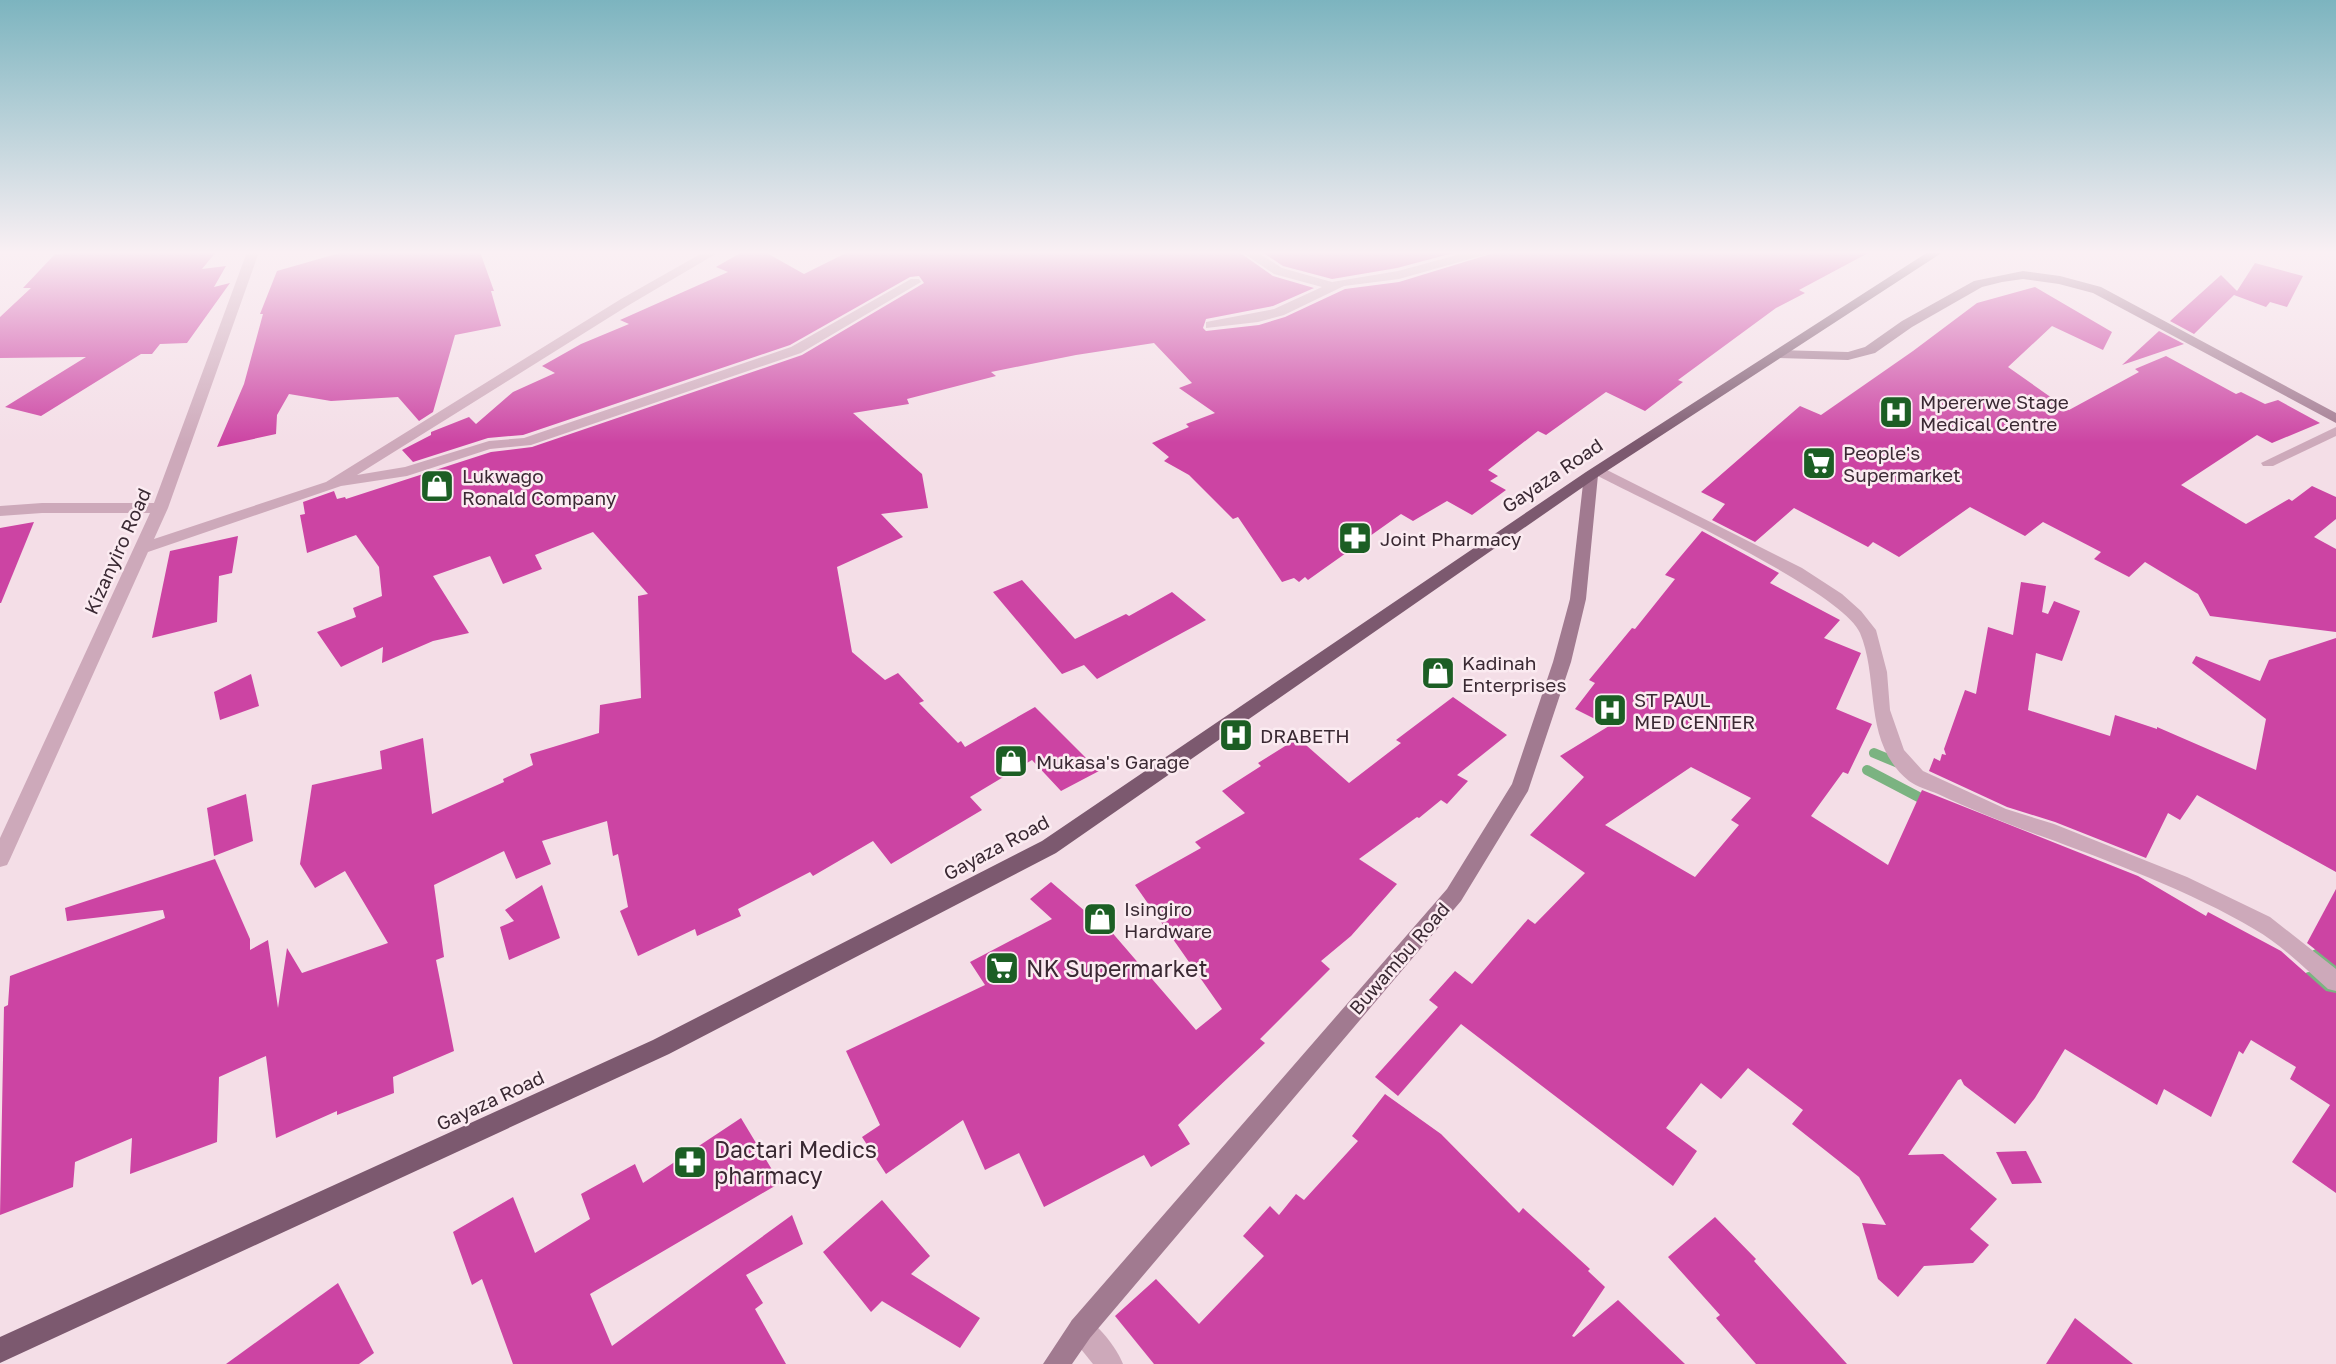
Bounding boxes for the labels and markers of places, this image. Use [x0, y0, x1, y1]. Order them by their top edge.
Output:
place label: Mpererwe Stage Medical Centre [1920, 390, 2069, 435]
hospital icon: Mpererwe Stage Medical Centre [1877, 393, 1915, 431]
place label: People's Supermarket [1843, 441, 1961, 486]
supermarket icon: People's Supermarket [1800, 444, 1838, 482]
place label: Lukwago Ronald Company [462, 464, 617, 509]
shop icon: Lukwago Ronald Company [418, 467, 456, 505]
pharmacy icon: Joint Pharmacy [1336, 519, 1374, 557]
place label: Joint Pharmacy [1380, 527, 1522, 550]
place label: Kadinah Enterprises [1462, 651, 1566, 696]
shop icon: Kadinah Enterprises [1419, 654, 1457, 692]
place label: ST PAUL MED CENTER [1634, 688, 1755, 733]
hospital icon: ST PAUL MED CENTER [1591, 691, 1629, 729]
hospital icon: DRABETH [1217, 716, 1255, 754]
place label: DRABETH [1260, 724, 1350, 747]
shop icon: Mukasa's Garage [992, 742, 1030, 780]
place label: Mukasa's Garage [1036, 750, 1190, 773]
place label: Isingiro Hardware [1124, 897, 1212, 942]
shop icon: Isingiro Hardware [1081, 900, 1119, 938]
supermarket icon: NK Supermarket [983, 949, 1021, 987]
place label: NK Supermarket [1026, 954, 1208, 982]
place label: Dactari Medics pharmacy [714, 1135, 877, 1189]
pharmacy icon: Dactari Medics pharmacy [671, 1143, 709, 1181]

